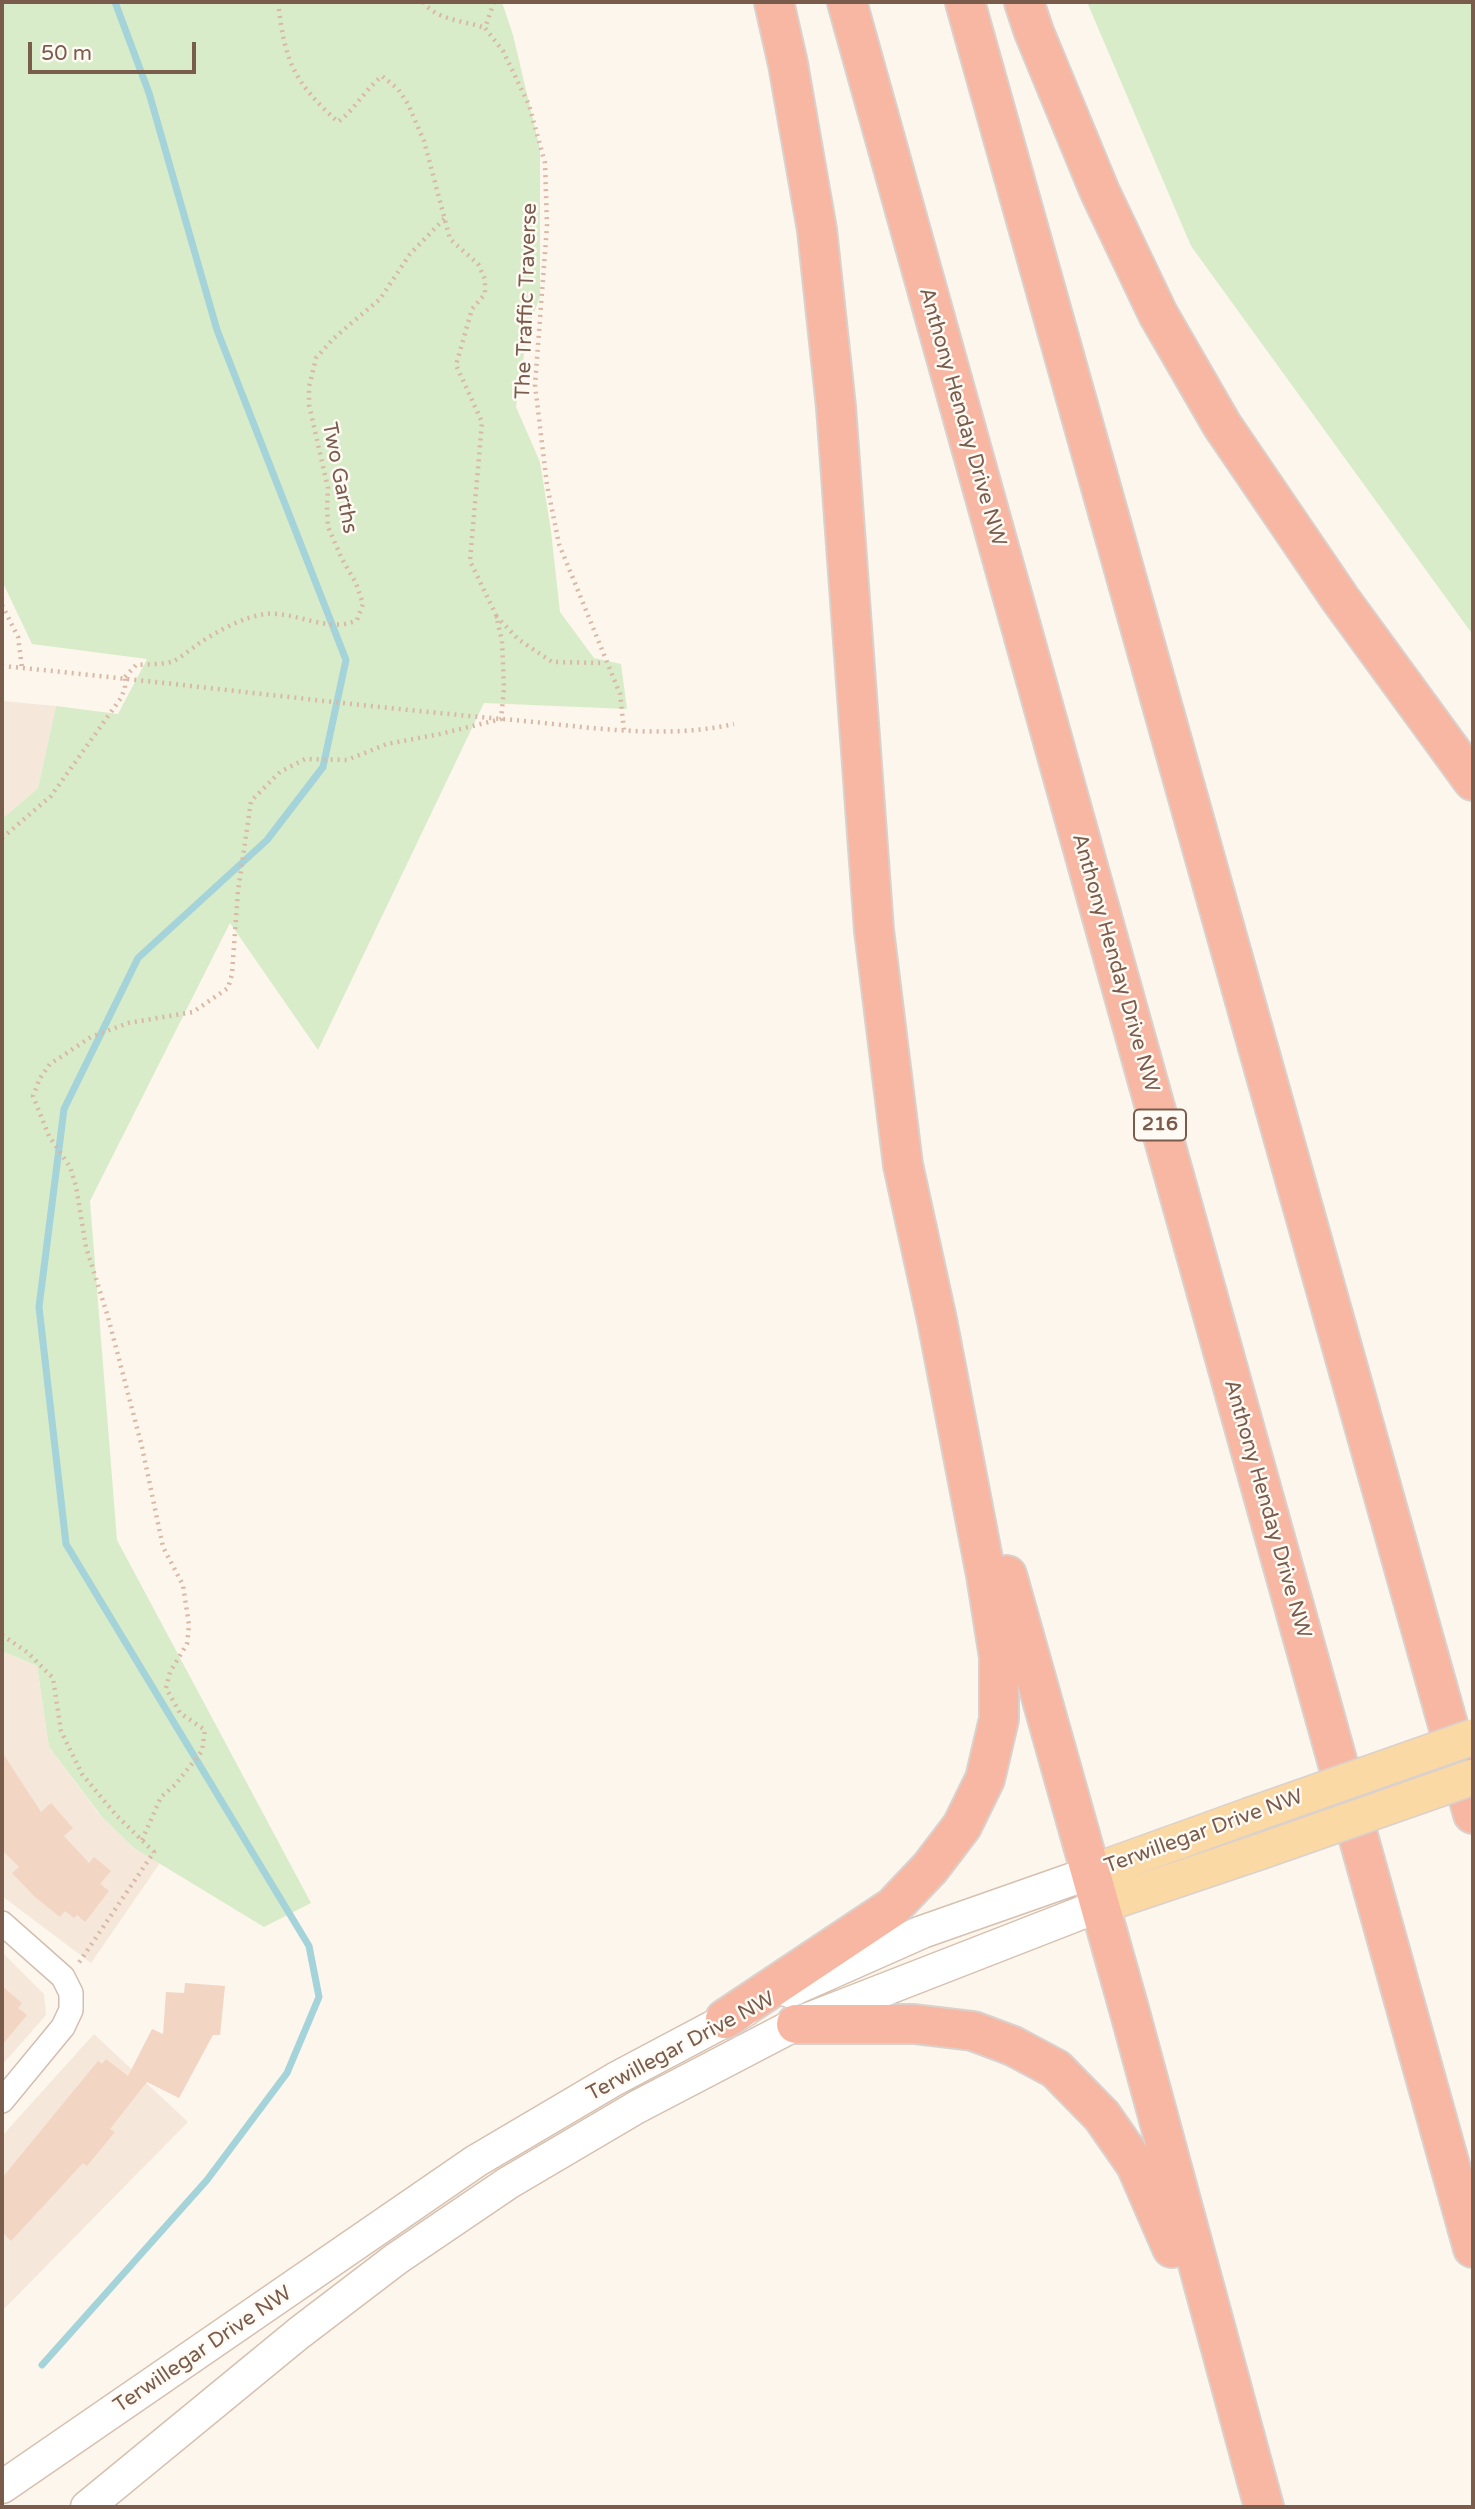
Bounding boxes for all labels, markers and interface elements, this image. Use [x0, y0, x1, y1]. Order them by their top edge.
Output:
scale bar [32, 28, 200, 72]
text: 50 m [41, 41, 92, 66]
street label: The Traffic Traverse [511, 202, 543, 400]
street label: Anthony Henday Drive NW [913, 285, 1011, 549]
street label: Two Garths [316, 420, 362, 536]
street label: Anthony Henday Drive NW [1066, 831, 1164, 1095]
road number: 216 [1134, 1110, 1186, 1140]
street label: Anthony Henday Drive NW [1218, 1377, 1316, 1641]
street label: Terwillegar Drive NW [1101, 1784, 1307, 1880]
street label: Terwillegar Drive NW [583, 1987, 779, 2107]
street label: Terwillegar Drive NW [109, 2281, 297, 2419]

